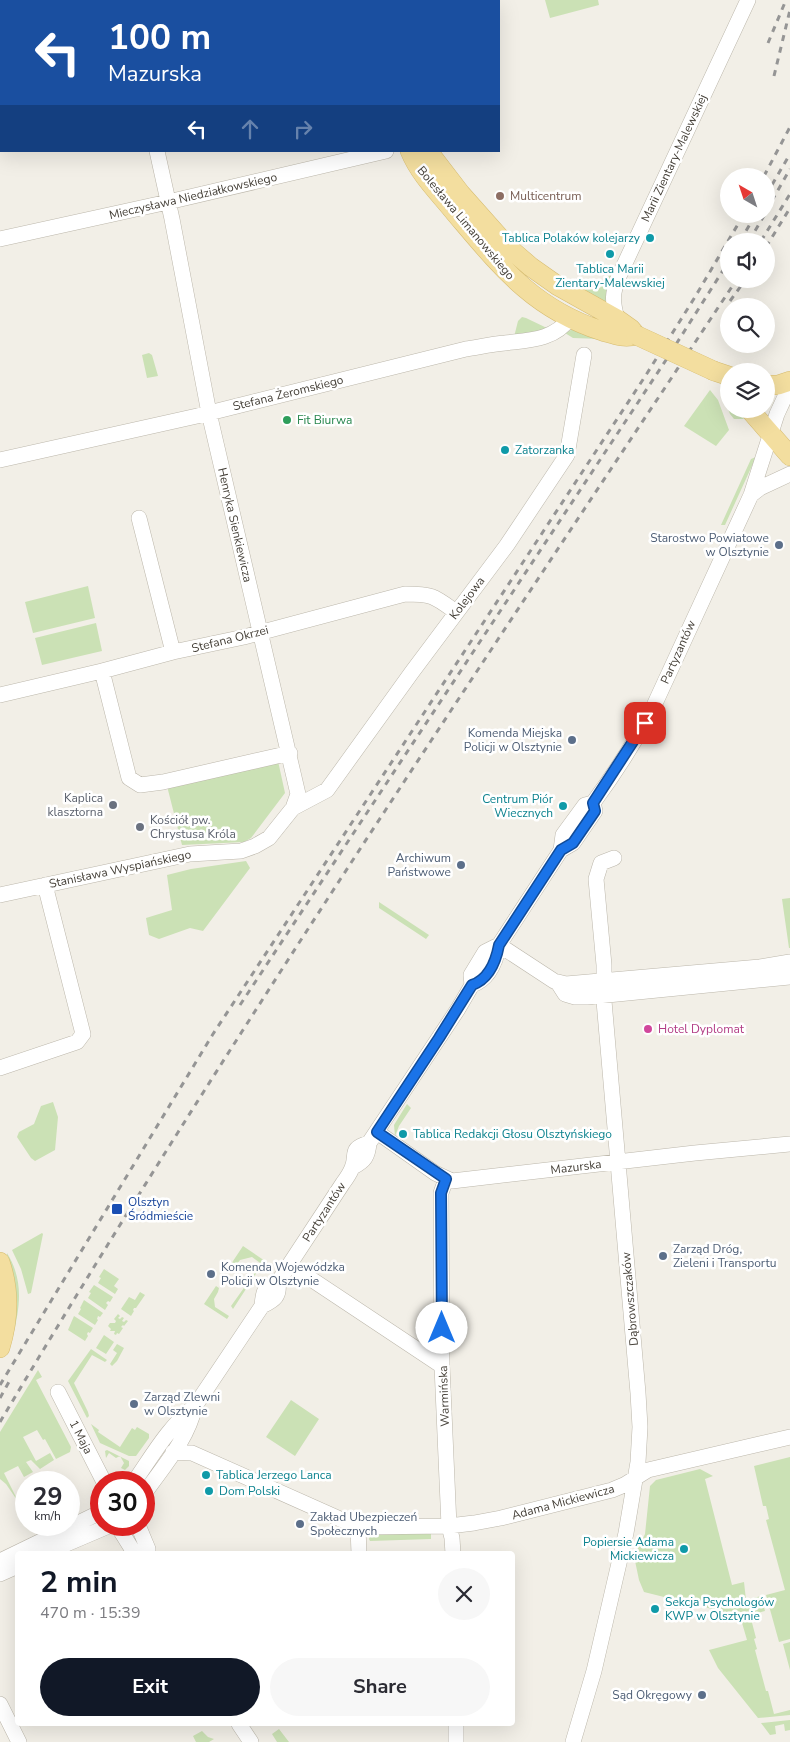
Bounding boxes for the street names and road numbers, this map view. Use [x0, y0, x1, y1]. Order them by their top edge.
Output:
street label: Marii Zientary-Malewskiej [637, 91, 711, 224]
street label: Bolesława Limanowskiego [414, 163, 519, 283]
street label: Mieczysława Niedziałkowskiego [107, 169, 279, 223]
street label: Stefana Żeromskiego [231, 371, 345, 414]
street label: Henryka Sienkiewicza [214, 466, 256, 584]
street label: Kolejowa [446, 573, 488, 623]
street label: Partyzantów [657, 618, 699, 686]
street label: Stefana Okrzei [190, 622, 270, 656]
street label: Stanisława Wyspiańskiego [47, 846, 193, 892]
street label: Mazurska [550, 1156, 602, 1178]
street label: Partyzantów [299, 1179, 349, 1245]
street label: Dąbrowszczaków [618, 1251, 642, 1347]
street label: Warmińska [435, 1365, 453, 1427]
street label: 1 Maja [66, 1417, 96, 1457]
street label: Adama Mickiewicza [510, 1481, 616, 1523]

